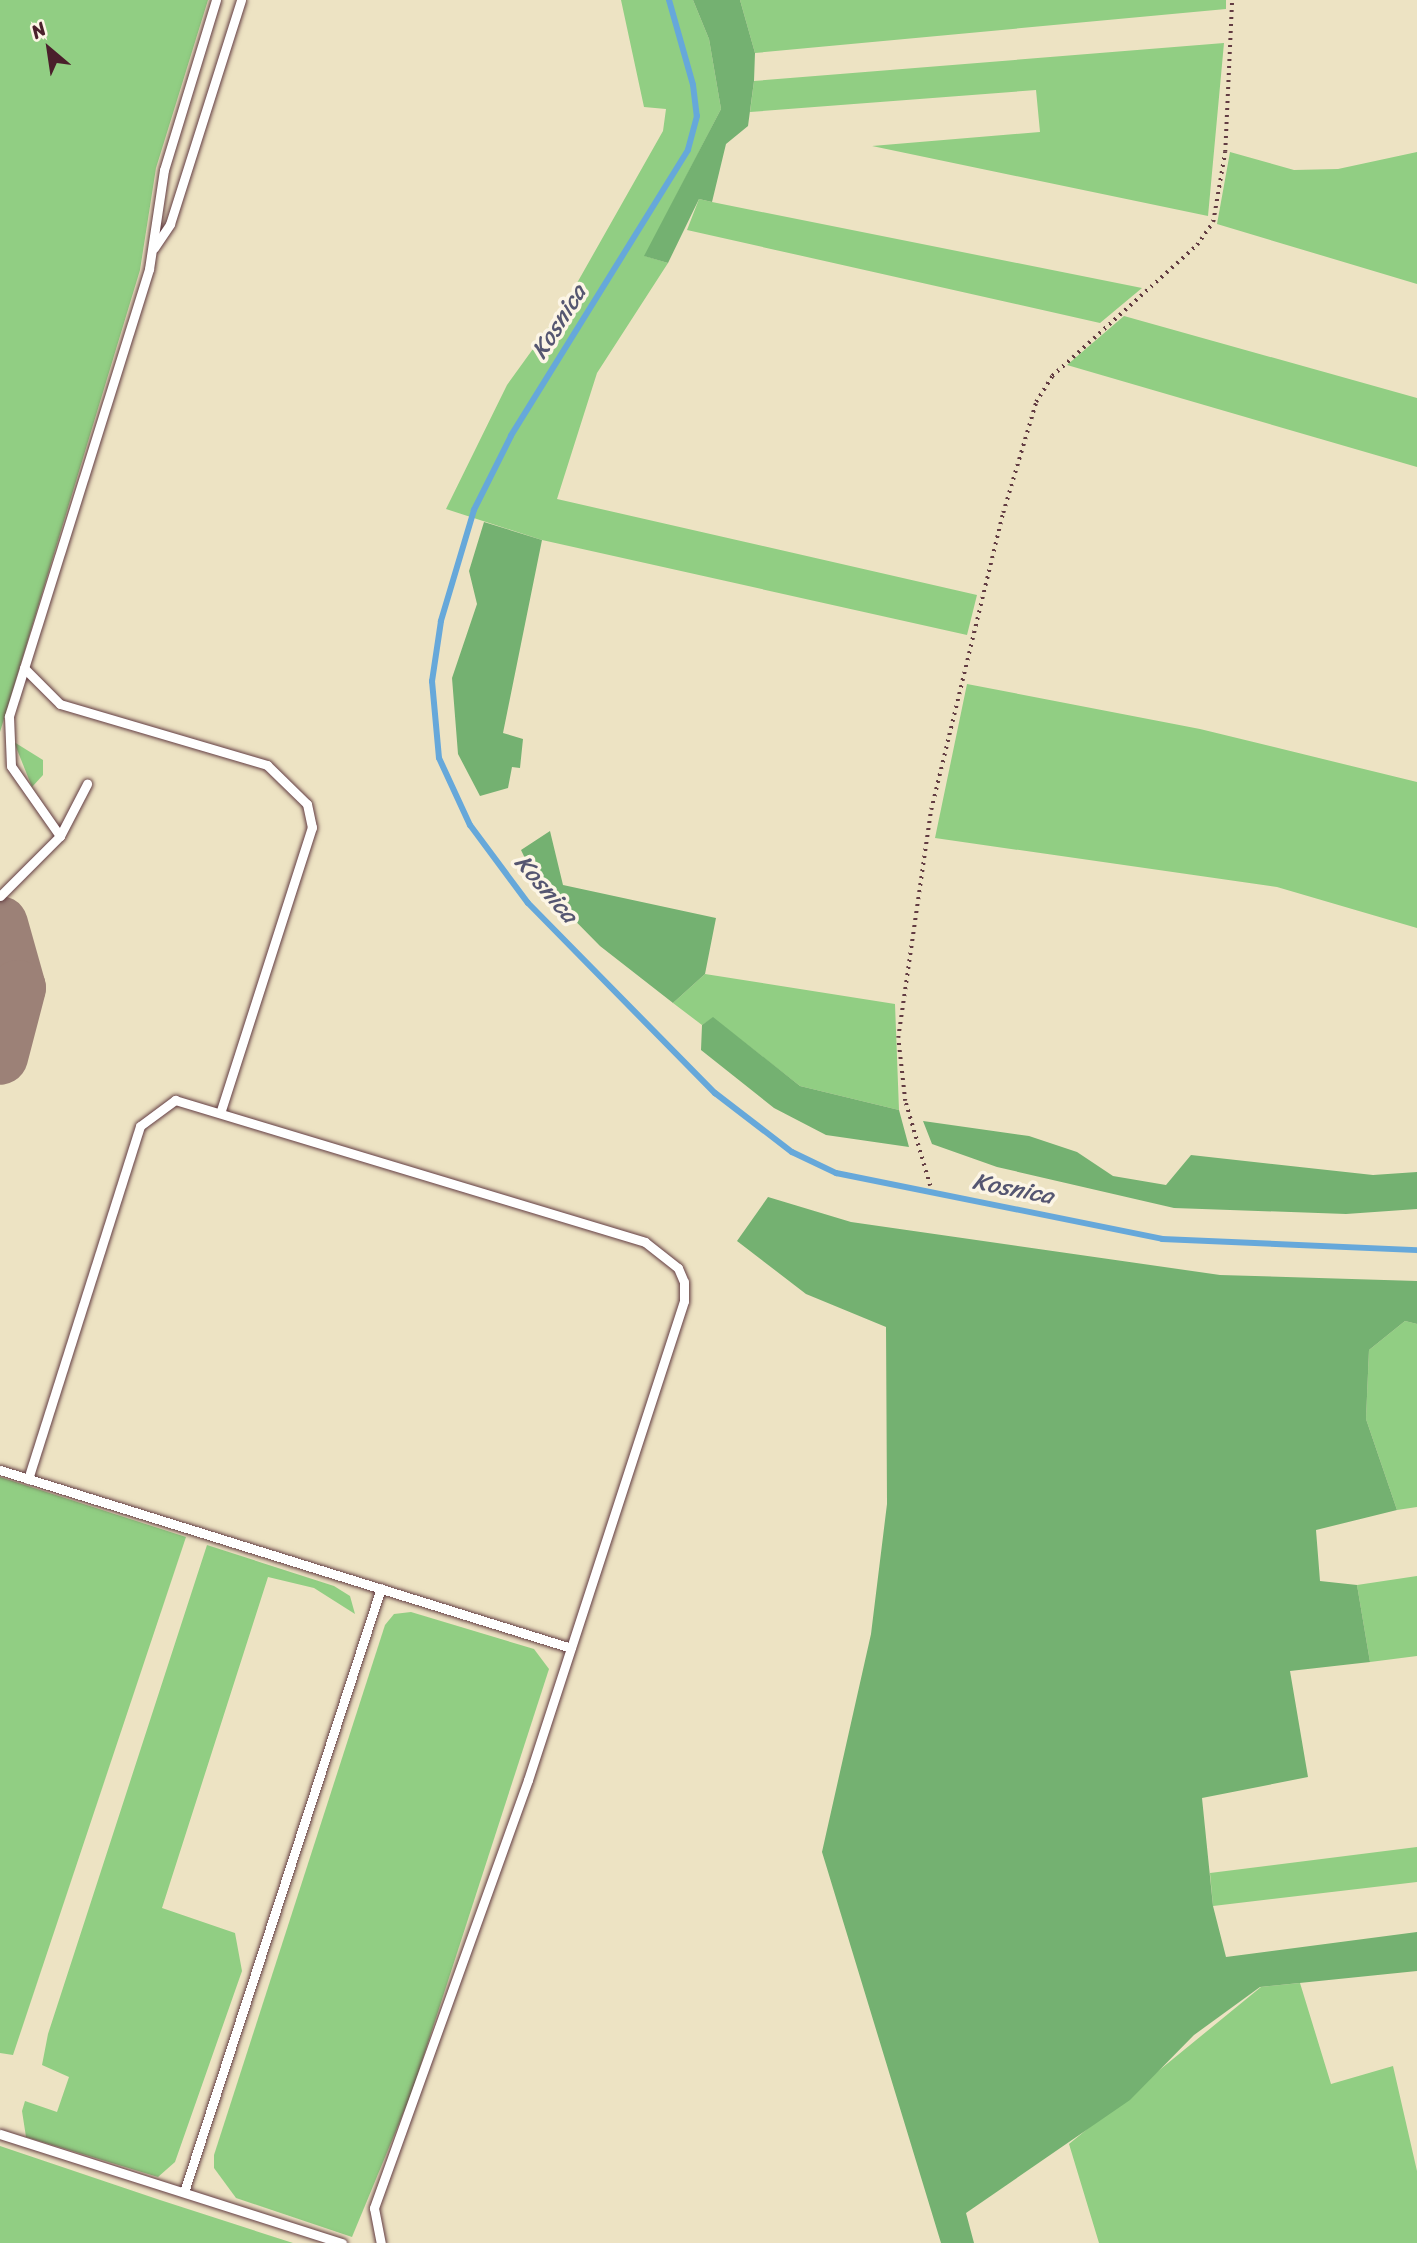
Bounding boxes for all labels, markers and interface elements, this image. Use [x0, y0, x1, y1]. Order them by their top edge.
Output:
text: N [25, 13, 52, 48]
north arrow [14, 14, 84, 84]
water label: Kosnica [525, 280, 593, 364]
water label: Kosnica [508, 849, 584, 929]
water label: Kosnica [970, 1167, 1056, 1211]

